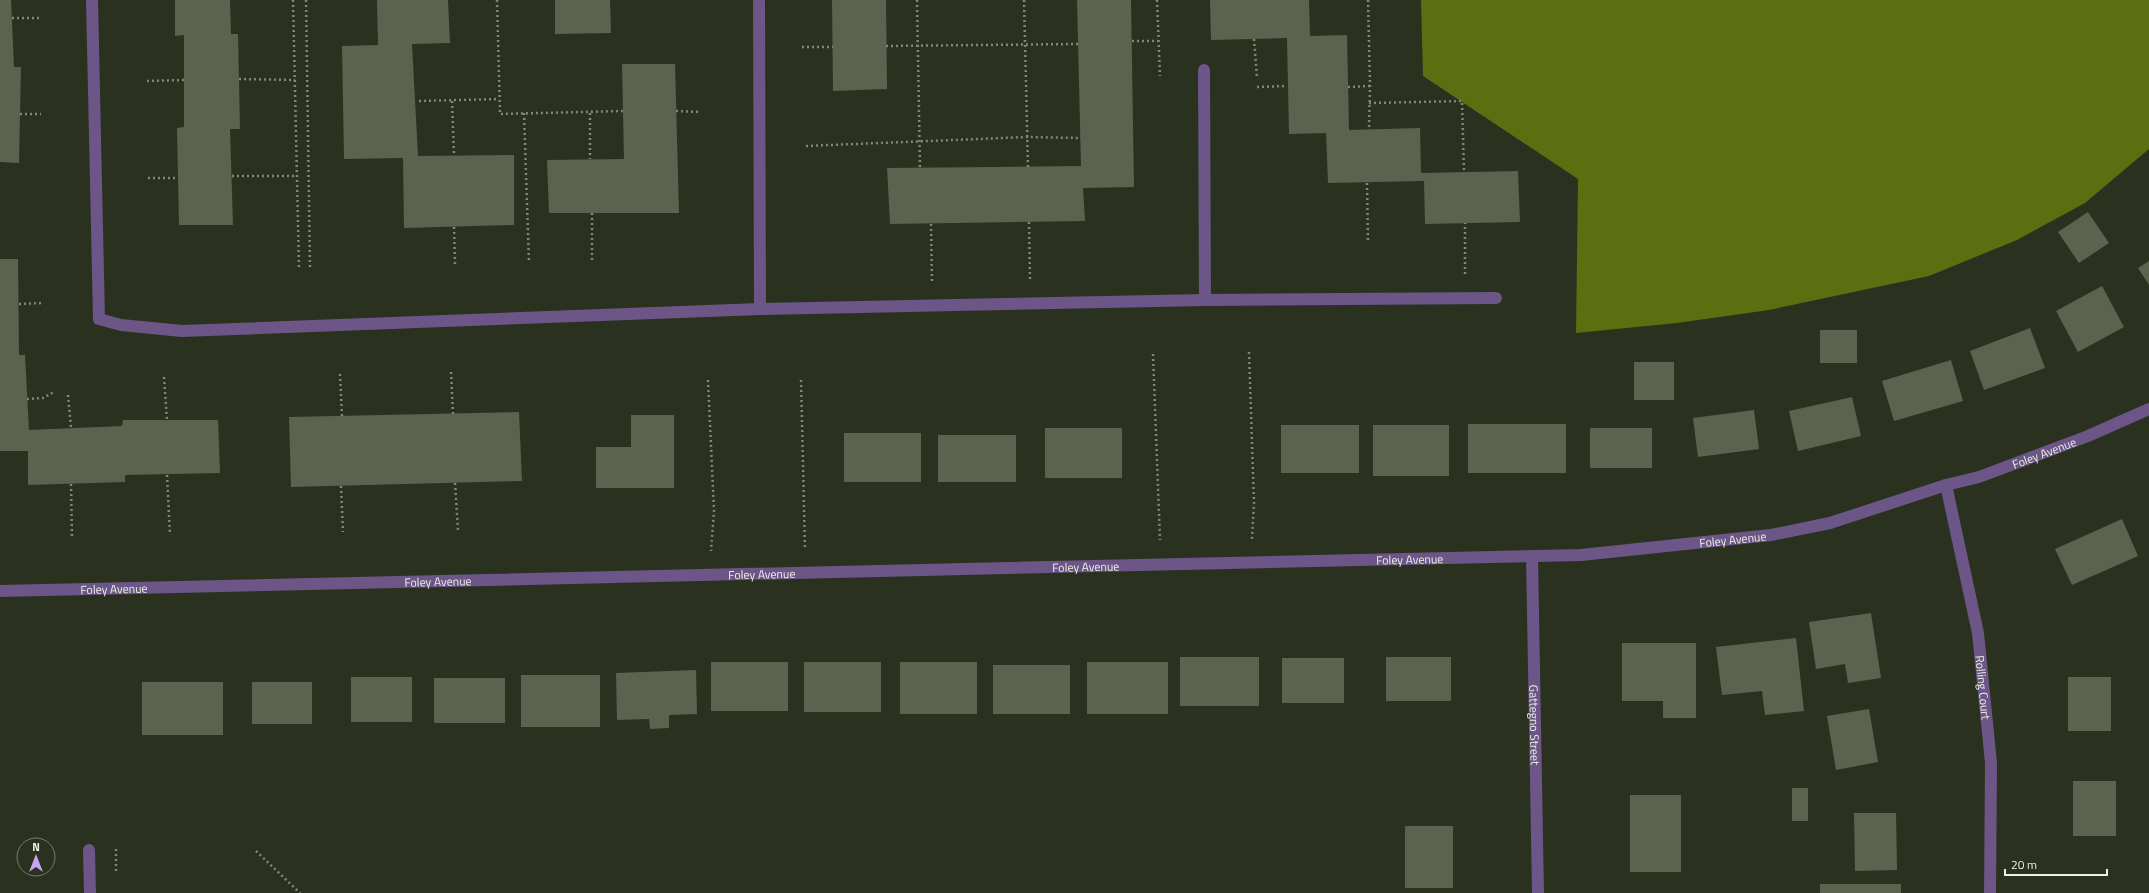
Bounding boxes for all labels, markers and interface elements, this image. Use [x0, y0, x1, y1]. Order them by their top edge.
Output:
street label: Foley Avenue [2009, 432, 2079, 473]
street label: Foley Avenue [1698, 526, 1767, 552]
street label: Foley Avenue [1376, 549, 1443, 569]
street label: Foley Avenue [1052, 556, 1120, 577]
street label: Foley Avenue [728, 563, 796, 584]
street label: Foley Avenue [404, 571, 472, 591]
street label: Foley Avenue [80, 578, 148, 599]
street label: Rolling Court [1971, 654, 1996, 721]
street label: Gattegno Street [1525, 685, 1545, 766]
north arrow [16, 837, 56, 877]
text: N [32, 839, 40, 855]
scale bar [2005, 851, 2107, 877]
text: 20 m [2011, 855, 2037, 874]

